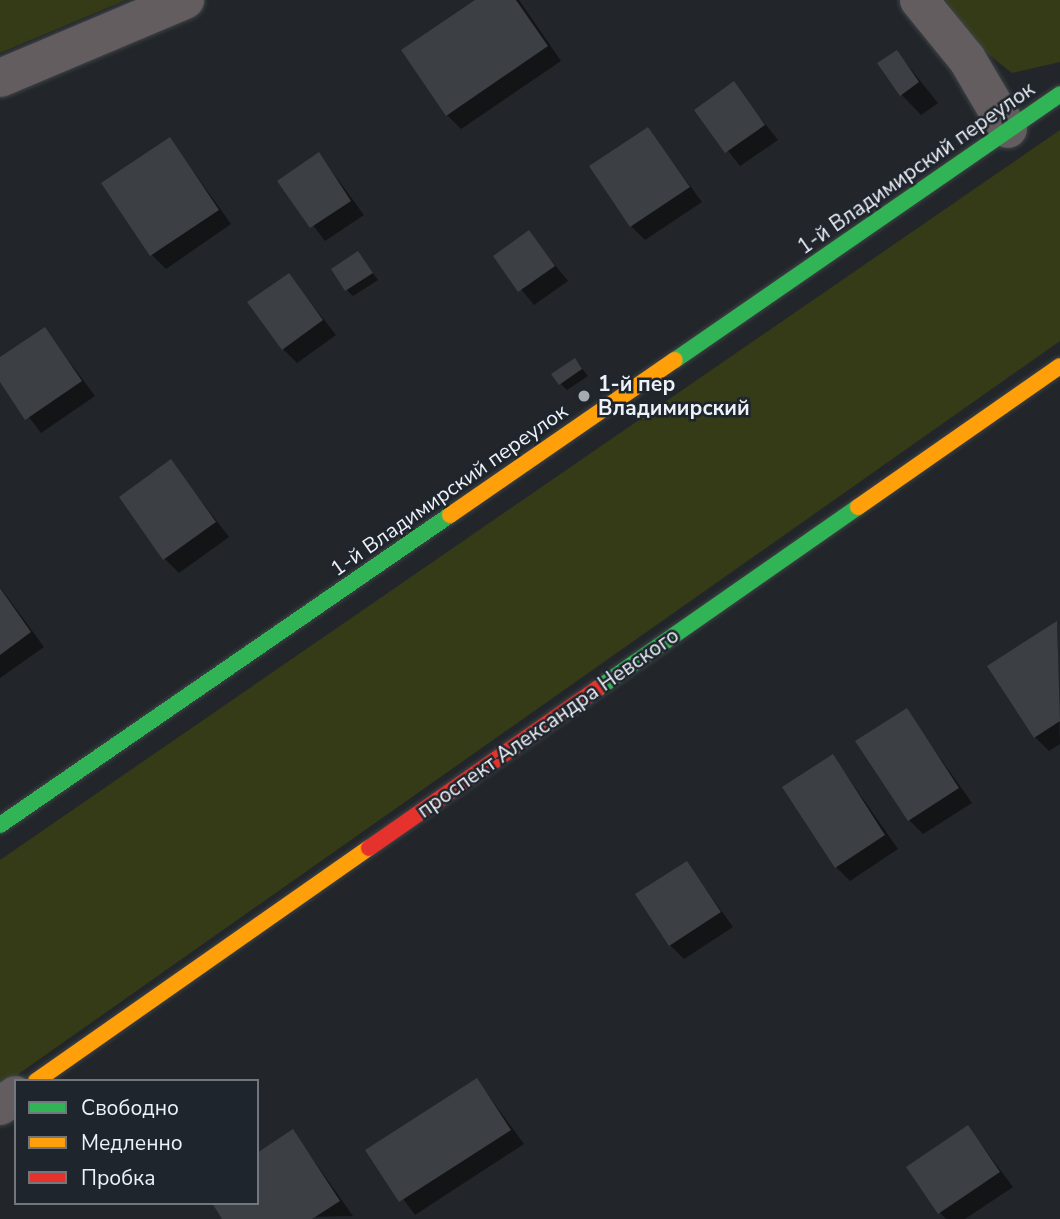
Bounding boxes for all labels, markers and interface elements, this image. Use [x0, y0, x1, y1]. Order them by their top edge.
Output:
street label: 1-й Владимирский переулок [793, 76, 1039, 260]
place label: 1-й пер Владимирский [598, 371, 750, 421]
marker: 1-й пер Владимирский [576, 388, 592, 404]
street label: 1-й Владимирский переулок [326, 398, 572, 582]
street label: проспект Александра Невского [412, 623, 684, 823]
legend [14, 1079, 259, 1205]
text: Свободно [81, 1094, 179, 1122]
text: Медленно [81, 1129, 183, 1157]
text: Пробка [81, 1164, 155, 1192]

